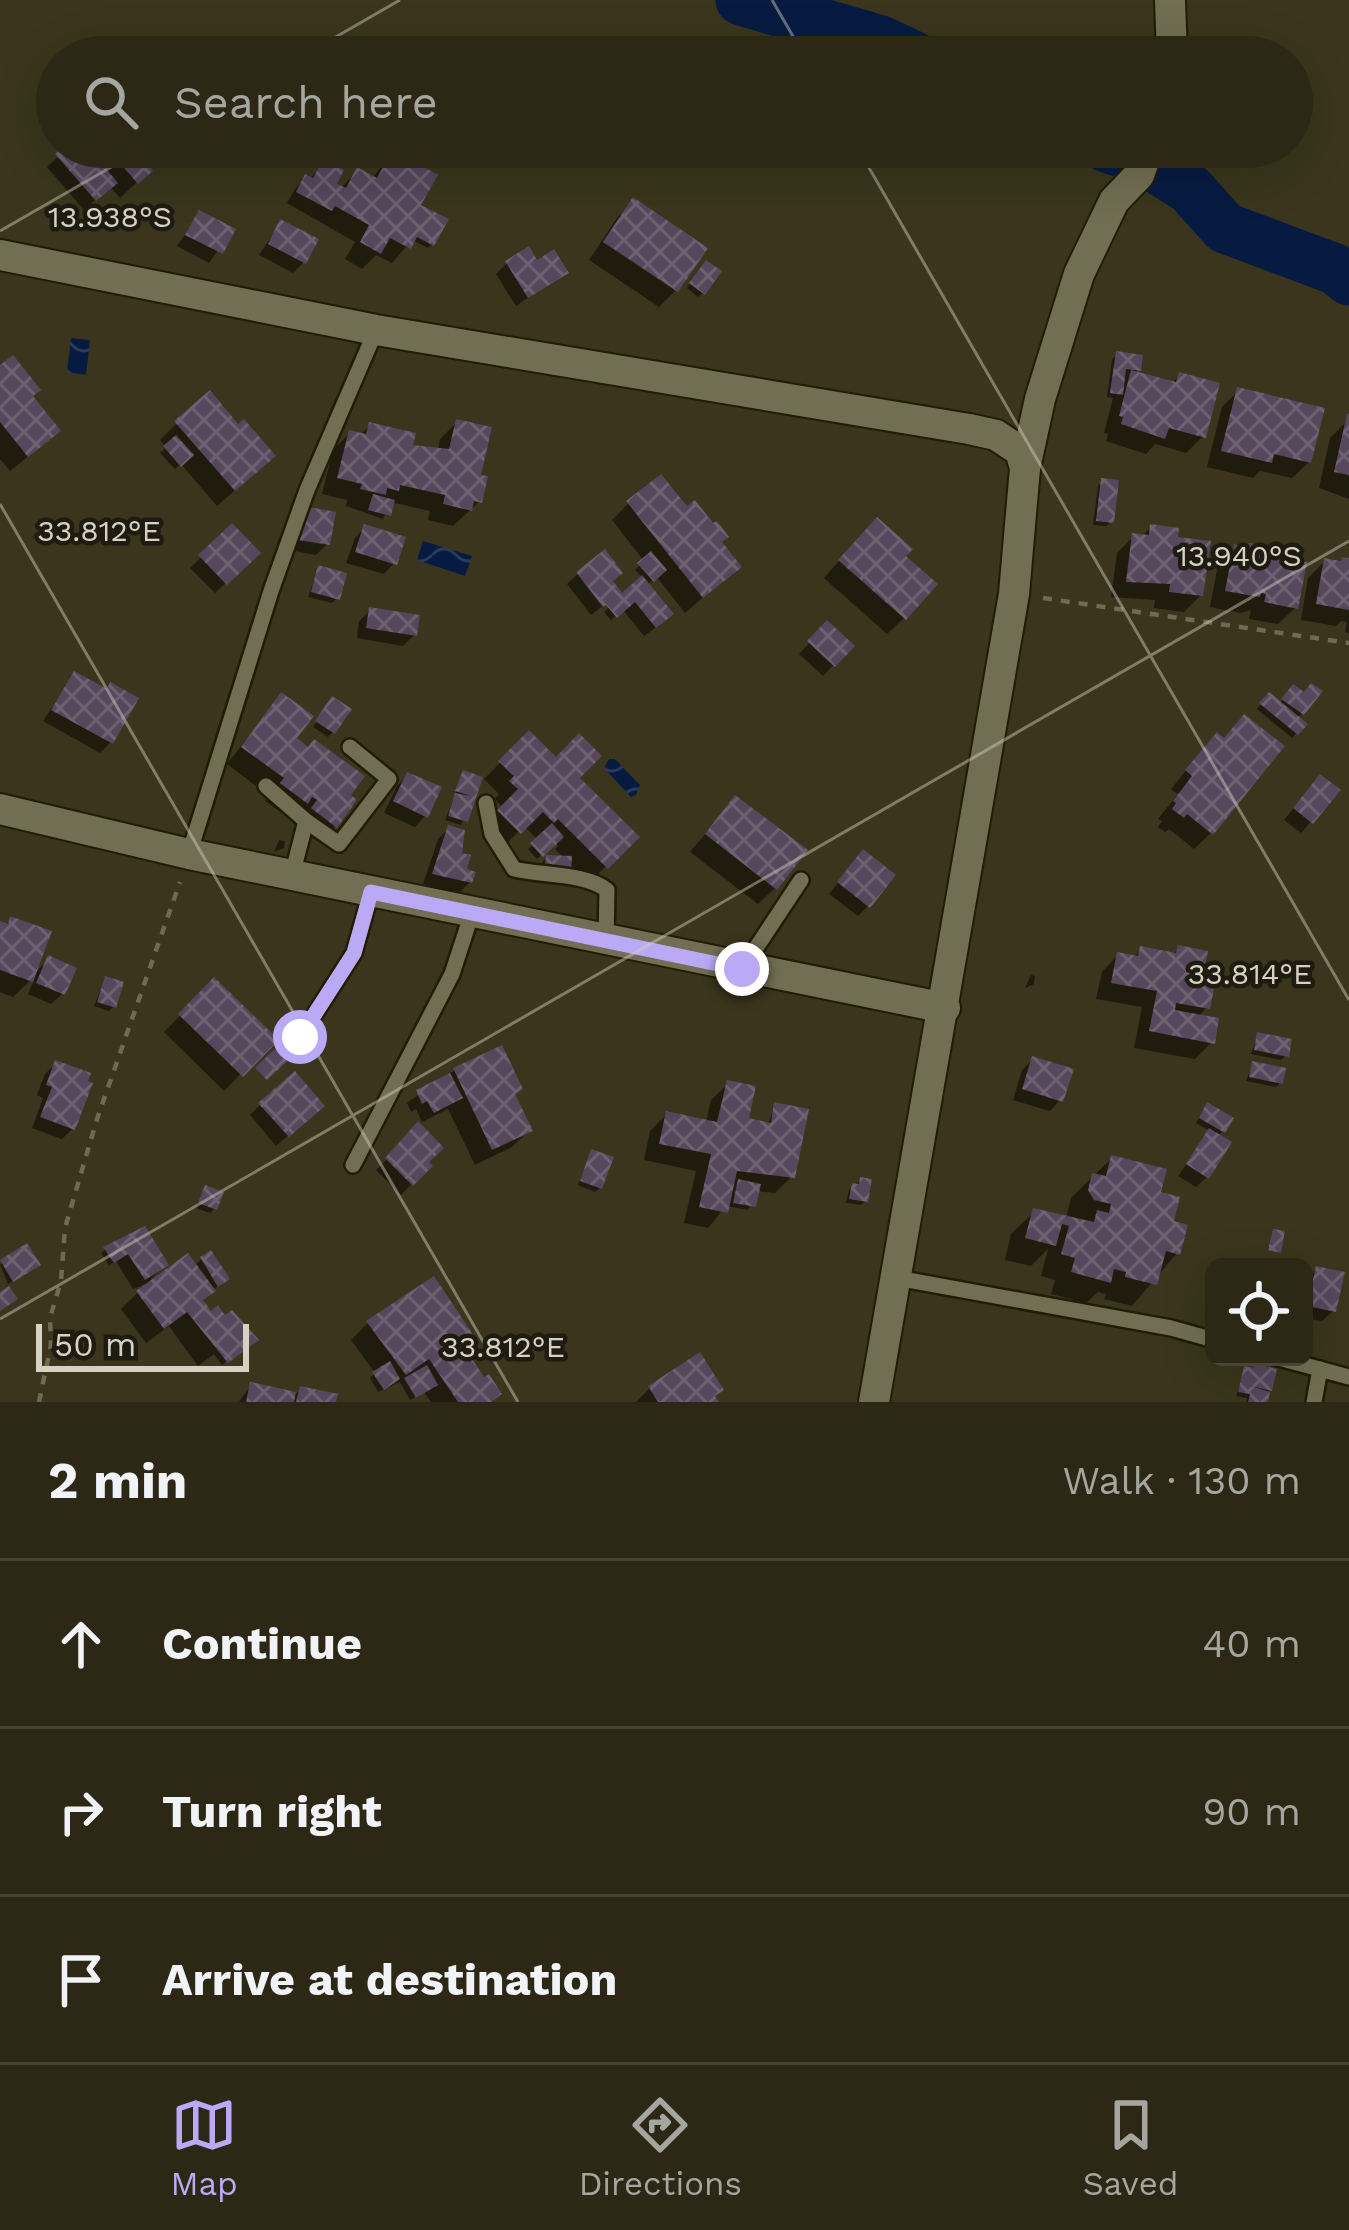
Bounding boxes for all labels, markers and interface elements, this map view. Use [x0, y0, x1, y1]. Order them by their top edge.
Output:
search box [36, 36, 1313, 168]
icon: search [78, 69, 144, 135]
text: Search here [174, 76, 438, 129]
text: 13.938°S [48, 199, 172, 234]
text: 33.812°E [37, 513, 161, 548]
text: 13.940°S [1176, 538, 1302, 573]
route end [715, 942, 769, 996]
text: 33.814°E [1188, 956, 1312, 991]
route start [273, 1010, 327, 1064]
map controls [1205, 1258, 1313, 1366]
button: locate [1205, 1258, 1313, 1366]
scale bar [36, 1318, 249, 1371]
text: 50 m [54, 1325, 136, 1364]
text: 33.812°E [441, 1329, 565, 1364]
text: 2 min [48, 1451, 187, 1510]
text: Walk · 130 m [1063, 1458, 1301, 1503]
icon: ahead [48, 1611, 114, 1677]
text: Continue [162, 1617, 362, 1670]
text: 40 m [1202, 1621, 1301, 1666]
icon: right [48, 1779, 114, 1845]
text: Turn right [162, 1785, 382, 1838]
text: 90 m [1202, 1789, 1301, 1834]
icon: arrive [48, 1947, 114, 2013]
text: Arrive at destination [162, 1953, 617, 2006]
tab: Map [170, 2092, 238, 2203]
tab: Directions [579, 2092, 742, 2203]
tab: Saved [1083, 2092, 1179, 2203]

